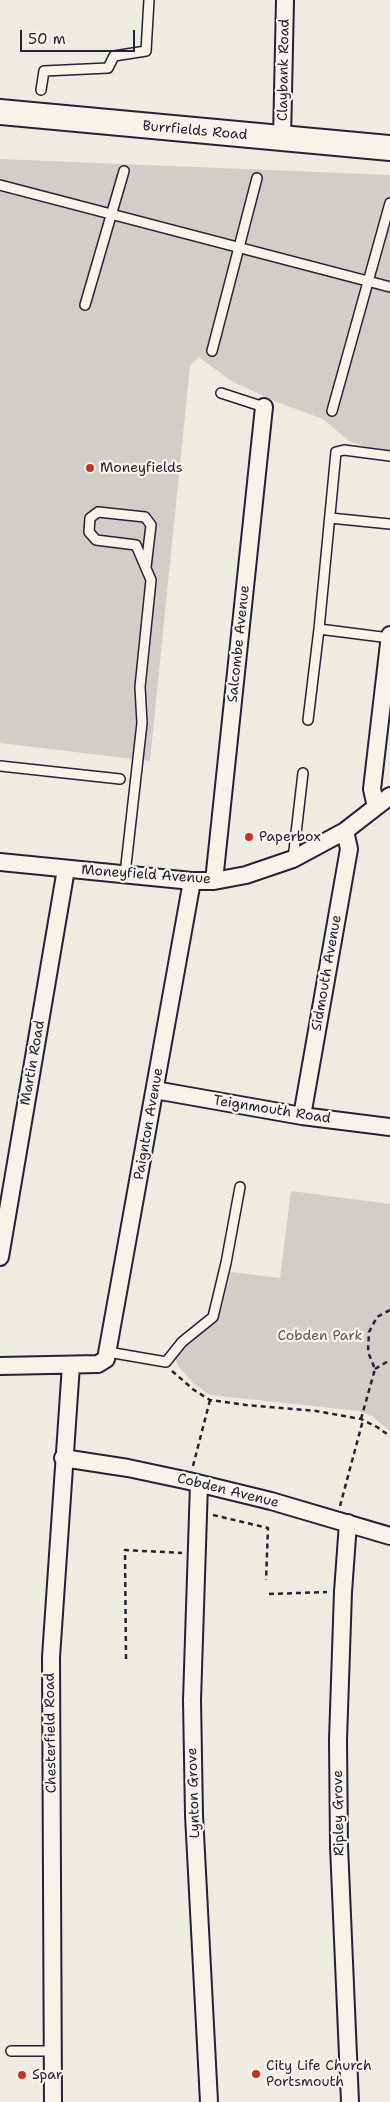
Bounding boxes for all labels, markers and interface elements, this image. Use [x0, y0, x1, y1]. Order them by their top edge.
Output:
street label: Claybank Road [275, 19, 293, 121]
scale bar [22, 20, 138, 52]
text: 50 m [28, 29, 66, 49]
street label: Burrfields Road [142, 118, 248, 144]
place label: Moneyfields [100, 460, 183, 476]
marker: Moneyfields [84, 462, 96, 474]
street label: Salcombe Avenue [224, 584, 254, 704]
place label: Paperbox [259, 829, 321, 845]
marker: Paperbox [243, 831, 255, 843]
street label: Moneyfield Avenue [81, 862, 211, 888]
street label: Sidmouth Avenue [309, 914, 345, 1032]
street label: Martin Road [17, 1019, 49, 1107]
street label: Paignton Avenue [131, 1067, 167, 1181]
street label: Teignmouth Road [212, 1092, 332, 1128]
park label: Cobden Park [278, 1328, 362, 1344]
street label: Cobden Avenue [175, 1470, 281, 1512]
street label: Chesterfield Road [42, 1672, 60, 1794]
street label: Lynton Grove [184, 1747, 204, 1839]
street label: Ripley Grove [330, 1770, 348, 1856]
place label: City Life Church Portsmouth [266, 2058, 372, 2090]
place label: Spar [32, 2067, 63, 2083]
marker: City Life Church Portsmouth [250, 2068, 262, 2080]
marker: Spar [16, 2069, 28, 2081]

